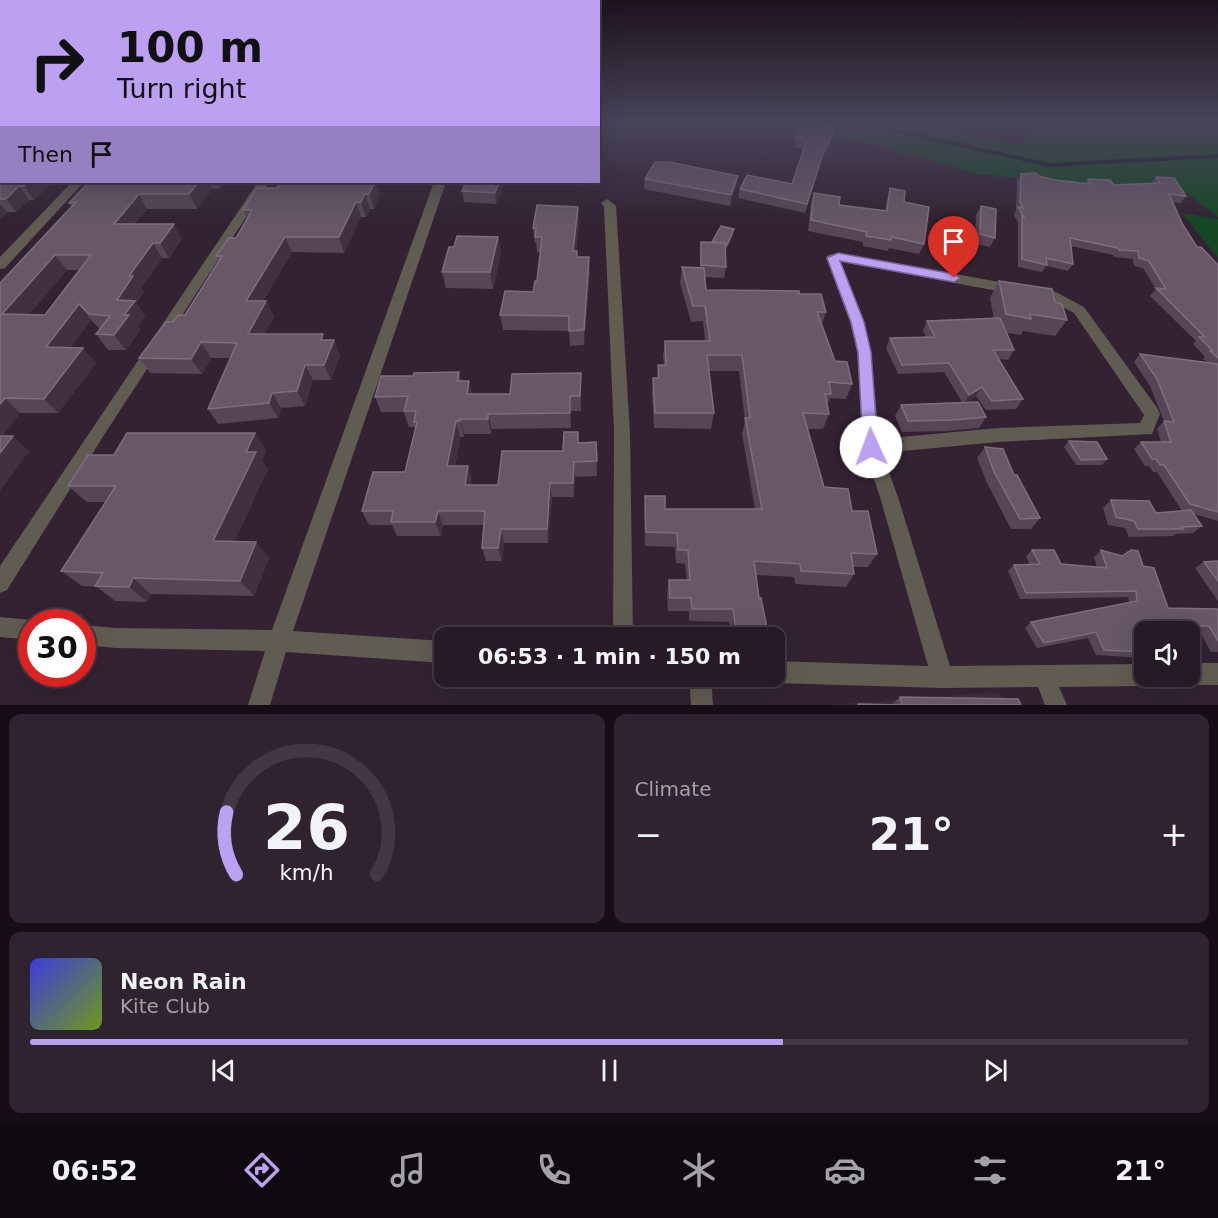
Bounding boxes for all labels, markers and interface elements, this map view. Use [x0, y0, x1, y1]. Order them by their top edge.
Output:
text: 100 m [117, 23, 263, 72]
icon: right [18, 24, 96, 102]
text: Turn right [117, 73, 246, 104]
icon: arrive [85, 138, 118, 171]
text: Then [18, 142, 73, 167]
pin [928, 216, 979, 278]
icon: arrive [937, 225, 970, 258]
position arrow [839, 415, 903, 479]
speed limit sign: 30 [18, 609, 96, 687]
map controls [1134, 621, 1200, 687]
button: sound [1134, 621, 1200, 687]
text: 06:53 · 1 min · 150 m [478, 644, 741, 669]
text: Climate [635, 777, 711, 801]
text: 26 [263, 791, 350, 864]
text: 21° [869, 808, 954, 861]
text: − [635, 815, 662, 854]
text: + [1160, 815, 1188, 854]
text: km/h [280, 861, 334, 886]
text: Neon Rain [120, 969, 247, 994]
text: Kite Club [120, 994, 210, 1018]
icon: previous [207, 1054, 240, 1087]
icon: pause [593, 1054, 626, 1087]
icon: next [979, 1054, 1012, 1087]
icon: directions [241, 1149, 283, 1191]
icon: music [387, 1149, 429, 1191]
icon: phone [533, 1149, 575, 1191]
icon: climate [678, 1149, 720, 1191]
icon: car [824, 1149, 866, 1191]
icon: filters [969, 1149, 1011, 1191]
text: 06:52 [52, 1155, 138, 1186]
text: 21° [1115, 1155, 1166, 1186]

